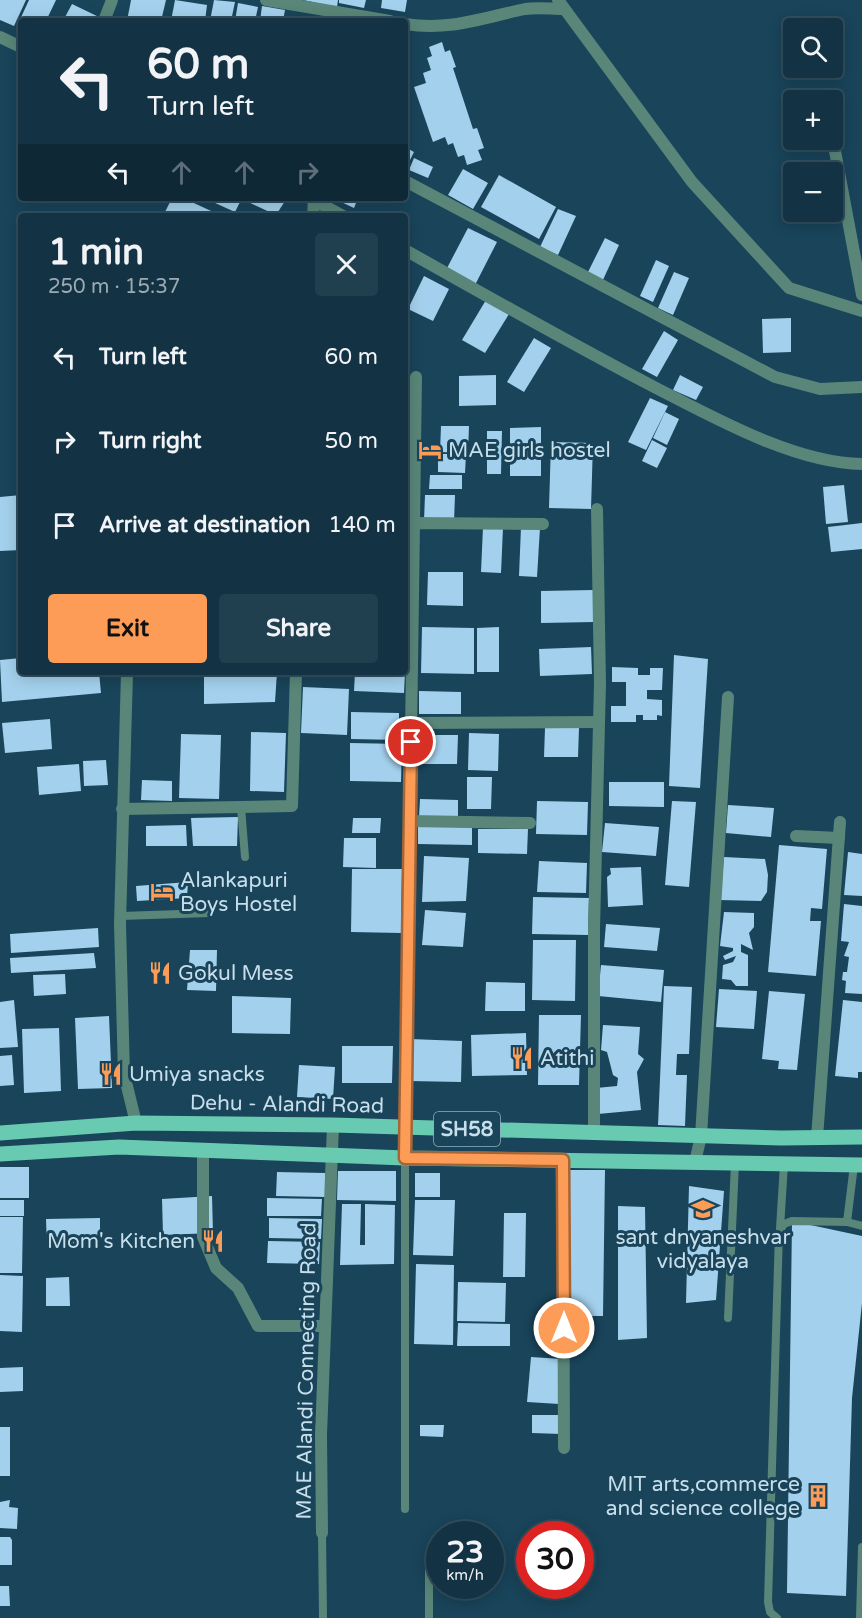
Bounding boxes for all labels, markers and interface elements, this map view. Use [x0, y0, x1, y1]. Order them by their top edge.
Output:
map controls [783, 18, 843, 222]
button: search [783, 18, 843, 78]
text: 60 m [147, 39, 249, 90]
icon: left [48, 42, 126, 120]
text: Turn left [147, 90, 254, 123]
button: + [783, 90, 843, 150]
icon: left [102, 156, 135, 189]
icon: ahead [165, 156, 198, 189]
icon: ahead [228, 156, 261, 189]
icon: right [291, 156, 324, 189]
button: − [783, 162, 843, 222]
text: 1 min [48, 231, 144, 274]
button: close [315, 233, 378, 296]
text: 250 m · 15:37 [48, 275, 180, 299]
icon: left [48, 341, 81, 374]
text: Turn left [99, 344, 187, 370]
text: 60 m [324, 344, 378, 370]
icon: right [48, 425, 81, 458]
text: Turn right [99, 428, 201, 454]
text: 50 m [324, 428, 378, 454]
hotel icon: MAE girls hostel [417, 437, 443, 463]
place label: MAE girls hostel [448, 438, 611, 463]
icon: arrive [48, 509, 81, 542]
text: Arrive at destination [99, 512, 310, 538]
text: 140 m [328, 512, 396, 538]
button: Exit [48, 594, 207, 663]
button: Share [219, 594, 378, 663]
pin [385, 716, 436, 767]
icon: arrive [394, 725, 427, 758]
place label: Alankapuri Boys Hostel [180, 868, 297, 917]
hotel icon: Alankapuri Boys Hostel [149, 879, 175, 905]
restaurant icon: Gokul Mess [147, 960, 173, 986]
place label: Gokul Mess [178, 961, 294, 986]
restaurant icon: Atithi [509, 1045, 535, 1071]
place label: Atithi [540, 1046, 594, 1071]
restaurant icon: Umiya snacks [98, 1061, 124, 1087]
place label: Umiya snacks [129, 1062, 265, 1087]
street label: Dehu - Alandi Road [190, 1090, 384, 1119]
road number: SH58 [434, 1112, 500, 1146]
school or university icon: sant dnyaneshvar vidyalaya [690, 1196, 716, 1222]
street label: MAE Alandi Connecting Road [291, 1222, 322, 1520]
place label: sant dnyaneshvar vidyalaya [616, 1225, 790, 1274]
restaurant icon: Mom's Kitchen [200, 1228, 226, 1254]
place label: Mom's Kitchen [47, 1229, 195, 1254]
position arrow [532, 1296, 596, 1360]
place label: MIT arts,commerce and science college [606, 1472, 800, 1521]
building icon: MIT arts,commerce and science college [805, 1483, 831, 1509]
speed limit sign: 30 [516, 1521, 594, 1599]
text: 23 [446, 1534, 484, 1571]
text: km/h [446, 1566, 484, 1584]

